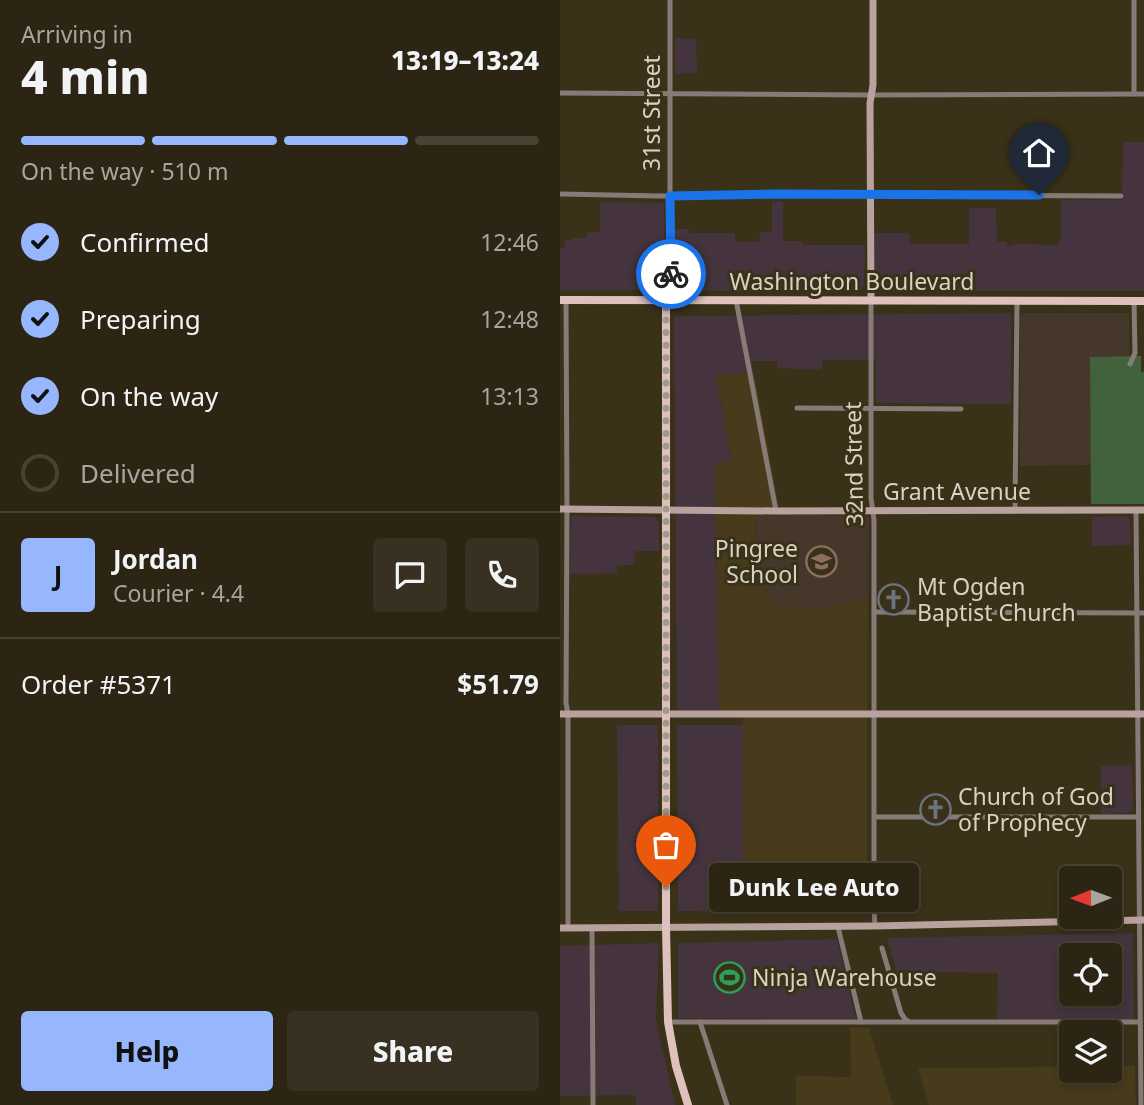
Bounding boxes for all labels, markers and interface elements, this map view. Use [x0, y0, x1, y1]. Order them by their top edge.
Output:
text: Arriving in [21, 18, 133, 50]
text: 13:19–13:24 [391, 42, 539, 78]
text: 4 min [21, 45, 150, 107]
street label: 31st Street [635, 55, 667, 171]
pin [1009, 123, 1069, 195]
icon: home [1020, 134, 1058, 172]
text: On the way · 510 m [21, 155, 228, 187]
icon: check [21, 223, 59, 261]
text: Confirmed [80, 224, 210, 260]
text: 12:46 [480, 226, 539, 258]
courier [636, 239, 706, 309]
icon: bike [652, 255, 690, 293]
street label: Washington Boulevard [729, 265, 975, 297]
icon: check [21, 300, 59, 338]
text: Preparing [80, 301, 201, 337]
text: 12:48 [480, 303, 539, 335]
icon: check [21, 377, 59, 415]
text: On the way [80, 378, 218, 414]
text: 13:13 [480, 380, 539, 412]
street label: 32nd Street [836, 401, 870, 527]
text: Delivered [80, 455, 196, 491]
street label: Grant Avenue [883, 475, 1031, 507]
place label: Pingree School [715, 532, 798, 590]
button: chat [373, 538, 447, 612]
button: phone [465, 538, 539, 612]
text: Jordan [113, 541, 198, 577]
school or university icon: Pingree School [804, 544, 838, 578]
text: J [54, 557, 62, 593]
place label: Mt Ogden Baptist Church [917, 570, 1076, 628]
text: Courier · 4.4 [113, 577, 244, 609]
church icon: Mt Ogden Baptist Church [877, 582, 911, 616]
text: Order #5371 [21, 666, 176, 702]
text: $51.79 [457, 666, 539, 702]
place label: Church of God of Prophecy [958, 780, 1114, 838]
church icon: Church of God of Prophecy [918, 792, 952, 826]
pin [636, 815, 696, 887]
icon: bag [647, 826, 685, 864]
callout: Dunk Lee Auto [708, 862, 918, 912]
north arrow [1059, 866, 1122, 929]
map controls [1059, 866, 1122, 1083]
text: Dunk Lee Auto [728, 871, 900, 903]
button: locate [1059, 943, 1122, 1006]
sports icon: Ninja Warehouse [712, 960, 746, 994]
place label: Ninja Warehouse [752, 961, 937, 993]
button: Help [21, 1011, 273, 1091]
button: Share [287, 1011, 539, 1091]
button: layers [1059, 1020, 1122, 1083]

